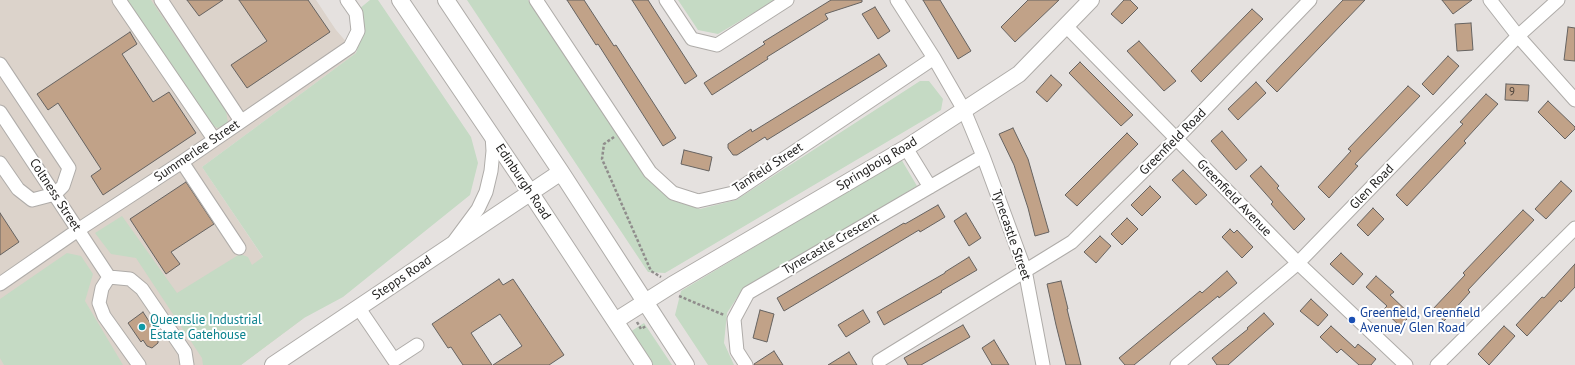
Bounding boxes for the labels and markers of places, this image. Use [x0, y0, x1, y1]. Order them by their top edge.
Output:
place label: Greenfield, Greenfield Avenue/ Glen Road [1360, 305, 1480, 336]
place label: Queenslie Industrial Estate Gatehouse [150, 312, 262, 343]
marker: Greenfield, Greenfield Avenue/ Glen Road [1347, 315, 1357, 325]
marker: Queenslie Industrial Estate Gatehouse [137, 322, 147, 332]

